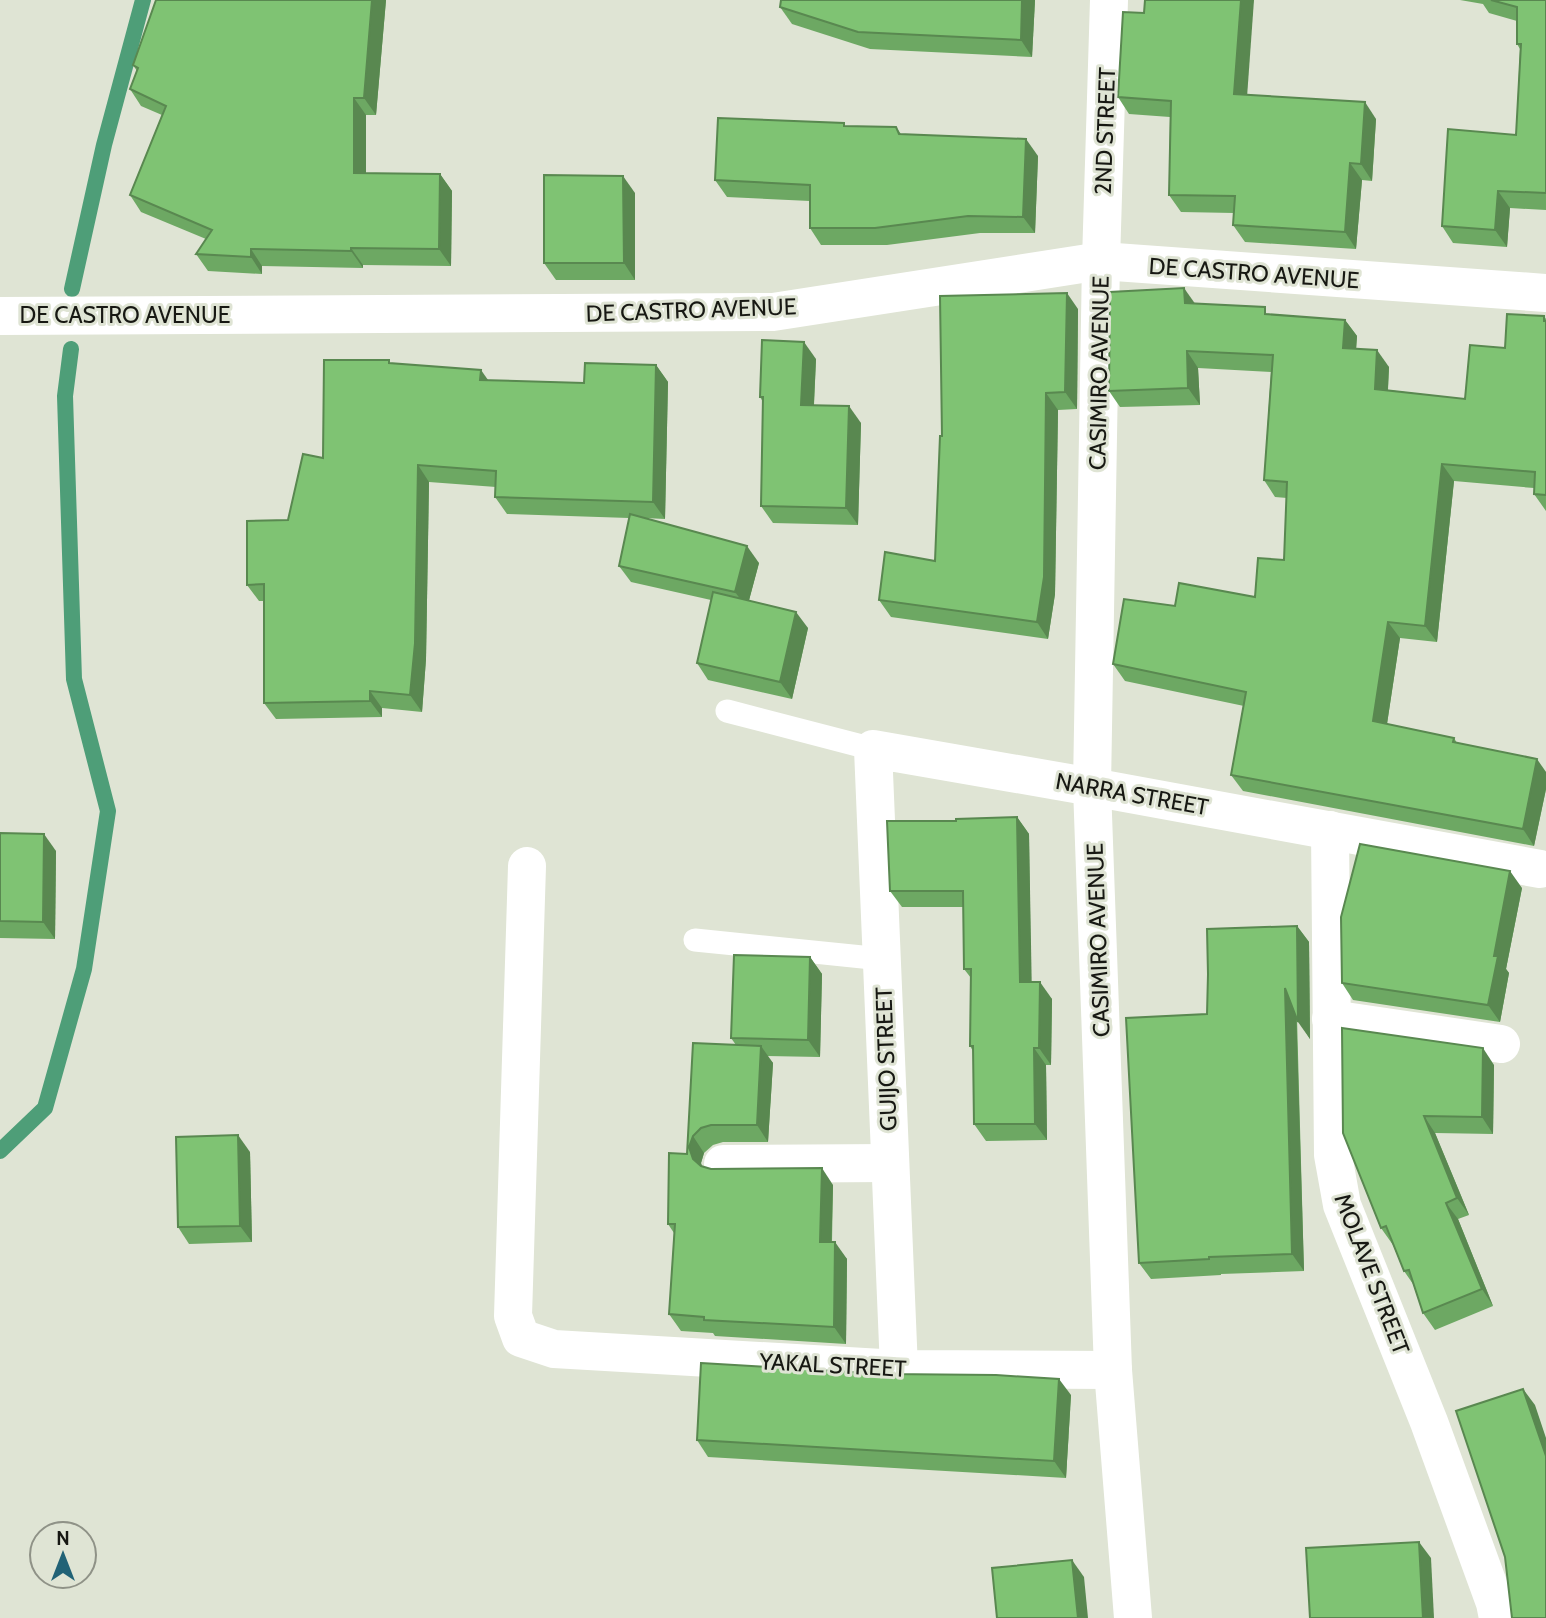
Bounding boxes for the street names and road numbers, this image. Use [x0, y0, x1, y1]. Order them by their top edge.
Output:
street label: 2ND STREET [1089, 67, 1121, 195]
street label: DE CASTRO AVENUE [1148, 252, 1360, 294]
street label: CASIMIRO AVENUE [1083, 276, 1115, 470]
street label: DE CASTRO AVENUE [585, 292, 797, 328]
street label: DE CASTRO AVENUE [20, 301, 230, 329]
street label: NARRA STREET [1053, 767, 1211, 821]
street label: CASIMIRO AVENUE [1081, 843, 1115, 1037]
street label: GUIJO STREET [869, 987, 903, 1131]
street label: MOLAVE STREET [1328, 1190, 1416, 1358]
street label: YAKAL STREET [758, 1347, 907, 1383]

